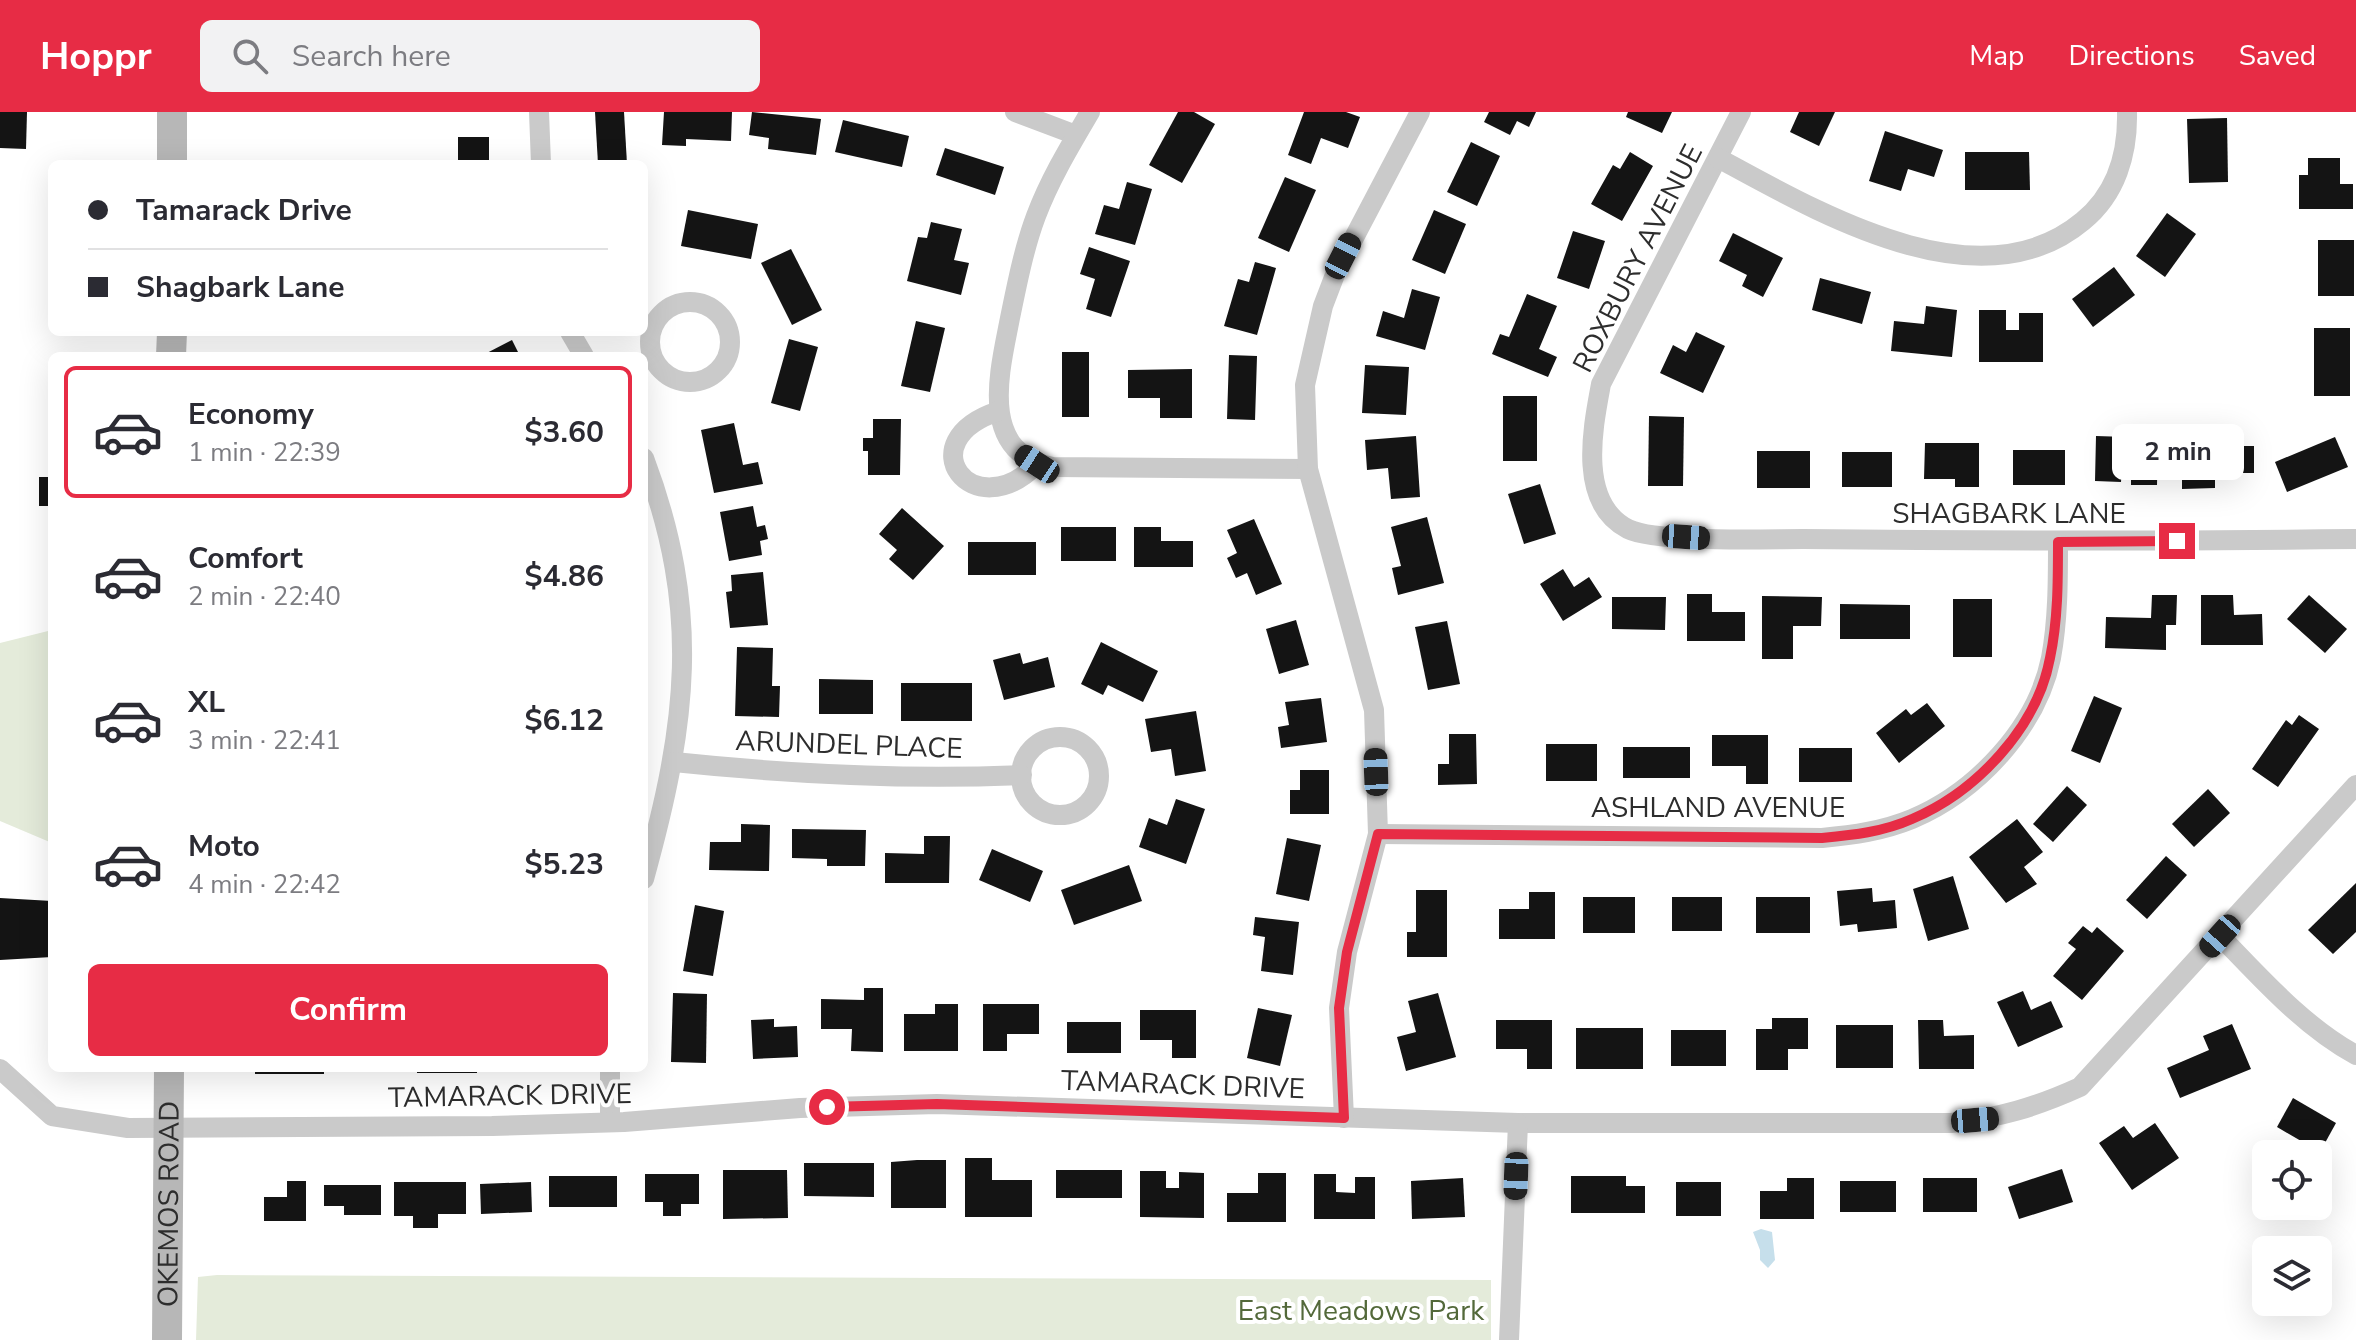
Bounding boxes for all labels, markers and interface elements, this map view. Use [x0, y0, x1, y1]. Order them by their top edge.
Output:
search box [200, 20, 760, 92]
text: Hoppr [40, 31, 152, 82]
icon: search [228, 34, 272, 78]
text: Search here [292, 36, 451, 77]
text: Map [1969, 37, 2024, 75]
text: Directions [2068, 37, 2195, 75]
text: Saved [2239, 37, 2316, 75]
street label: ROXBURY AVENUE [1564, 138, 1712, 379]
text: Tamarack Drive [136, 190, 352, 231]
car [1321, 229, 1365, 283]
text: Shagbark Lane [136, 267, 344, 308]
text: Economy [188, 394, 314, 435]
icon: car [92, 396, 164, 468]
text: $3.60 [525, 412, 604, 453]
callout: 2 min [2111, 425, 2243, 481]
text: 2 min [2144, 434, 2212, 469]
text: 1 min · 22:39 [188, 435, 341, 470]
car [1010, 441, 1064, 487]
street label: SHAGBARK LANE [1892, 495, 2126, 533]
car [1661, 523, 1711, 551]
route end [2159, 523, 2195, 559]
text: Comfort [188, 538, 303, 579]
icon: car [92, 540, 164, 612]
text: $4.86 [525, 556, 604, 597]
text: 2 min · 22:40 [188, 579, 341, 614]
text: XL [188, 682, 225, 723]
icon: car [92, 684, 164, 756]
text: $6.12 [525, 700, 604, 741]
street label: ARUNDEL PLACE [735, 722, 963, 768]
text: 3 min · 22:41 [188, 723, 341, 758]
car [1363, 748, 1389, 796]
street label: ASHLAND AVENUE [1591, 789, 1845, 827]
text: Moto [188, 826, 260, 867]
icon: car [92, 828, 164, 900]
text: $5.23 [525, 844, 604, 885]
text: 4 min · 22:42 [188, 867, 341, 902]
car [2195, 910, 2245, 962]
button: Confirm [88, 964, 608, 1056]
street label: TAMARACK DRIVE [1060, 1062, 1305, 1108]
street label: TAMARACK DRIVE [388, 1075, 632, 1117]
route start [809, 1089, 845, 1125]
street label: OKEMOS ROAD [149, 1101, 189, 1307]
car [1950, 1106, 2000, 1134]
map controls [2252, 1140, 2332, 1316]
button: locate [2252, 1140, 2332, 1220]
car [1503, 1152, 1529, 1200]
button: layers [2252, 1236, 2332, 1316]
park label: East Meadows Park [1238, 1292, 1485, 1330]

